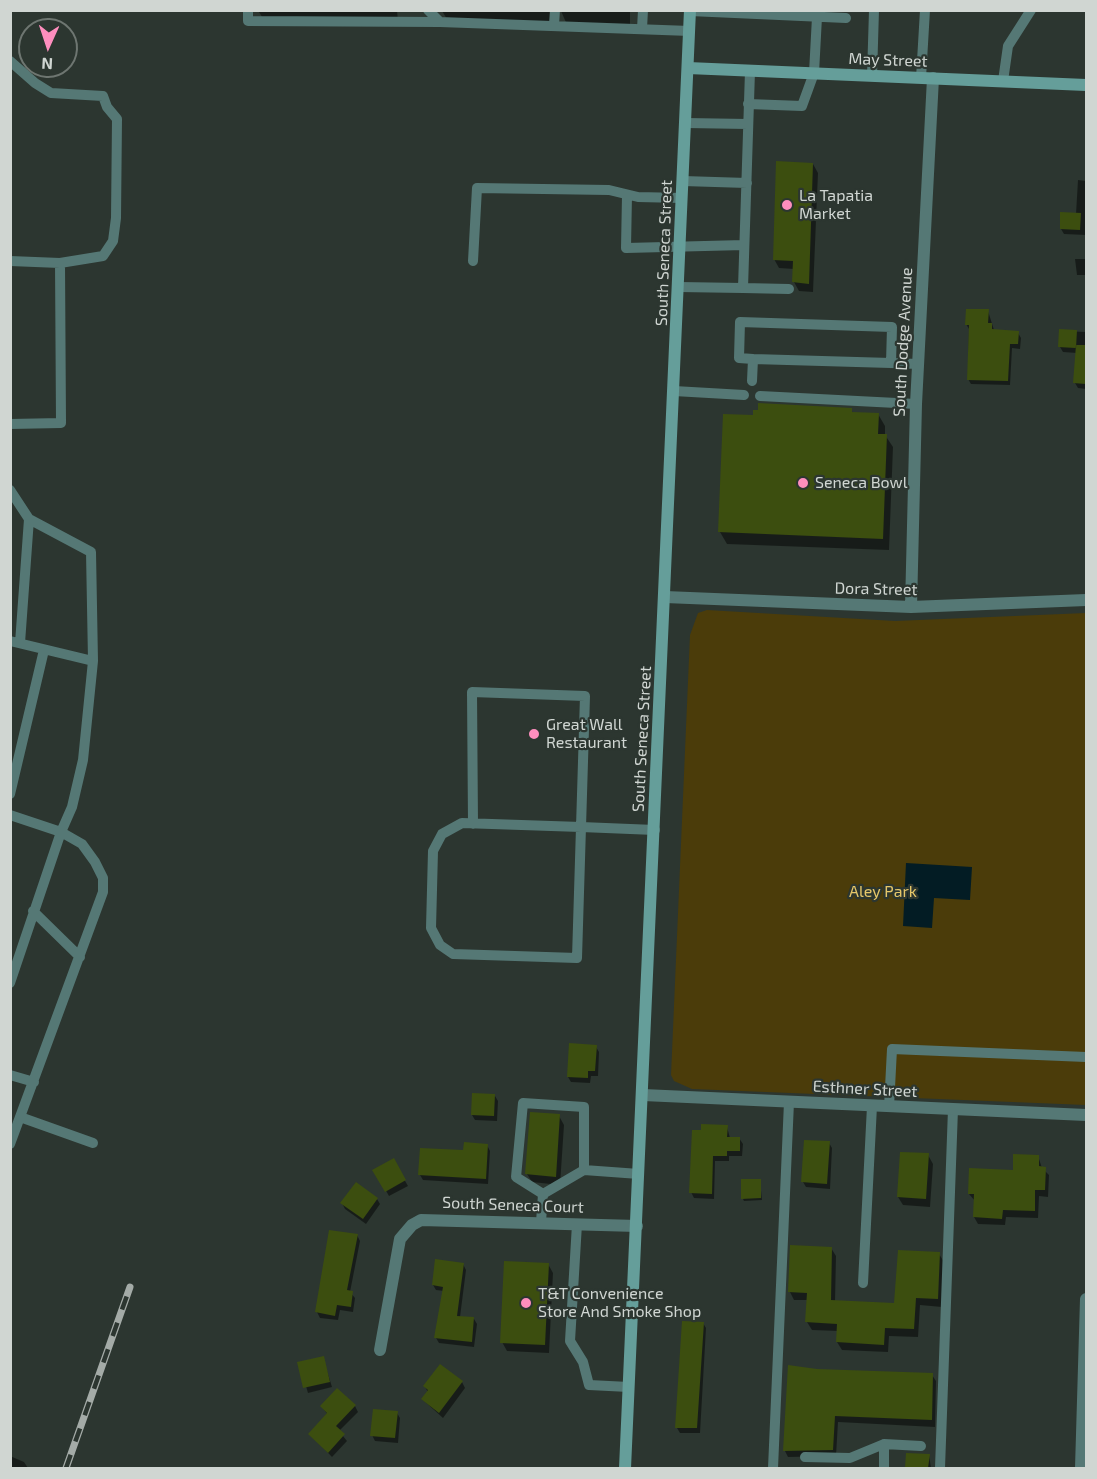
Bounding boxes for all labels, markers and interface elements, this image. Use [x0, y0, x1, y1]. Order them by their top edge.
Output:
north arrow [18, 18, 78, 78]
street label: May Street [848, 49, 928, 71]
text: N [41, 55, 53, 74]
street label: South Seneca Street [652, 180, 676, 326]
place label: La Tapatia Market [799, 186, 873, 224]
marker: La Tapatia Market [780, 198, 794, 212]
street label: South Dodge Avenue [889, 267, 917, 417]
place label: Seneca Bowl [815, 473, 908, 493]
marker: Seneca Bowl [796, 476, 810, 490]
street label: Dora Street [834, 579, 918, 599]
street label: South Seneca Street [629, 665, 655, 813]
place label: Great Wall Restaurant [546, 715, 627, 753]
marker: Great Wall Restaurant [527, 727, 541, 741]
park label: Aley Park [849, 882, 917, 902]
street label: Esthner Street [812, 1077, 918, 1101]
street label: South Seneca Court [442, 1193, 584, 1217]
place label: T&T Convenience Store And Smoke Shop [538, 1284, 701, 1322]
marker: T&T Convenience Store And Smoke Shop [519, 1296, 533, 1310]

